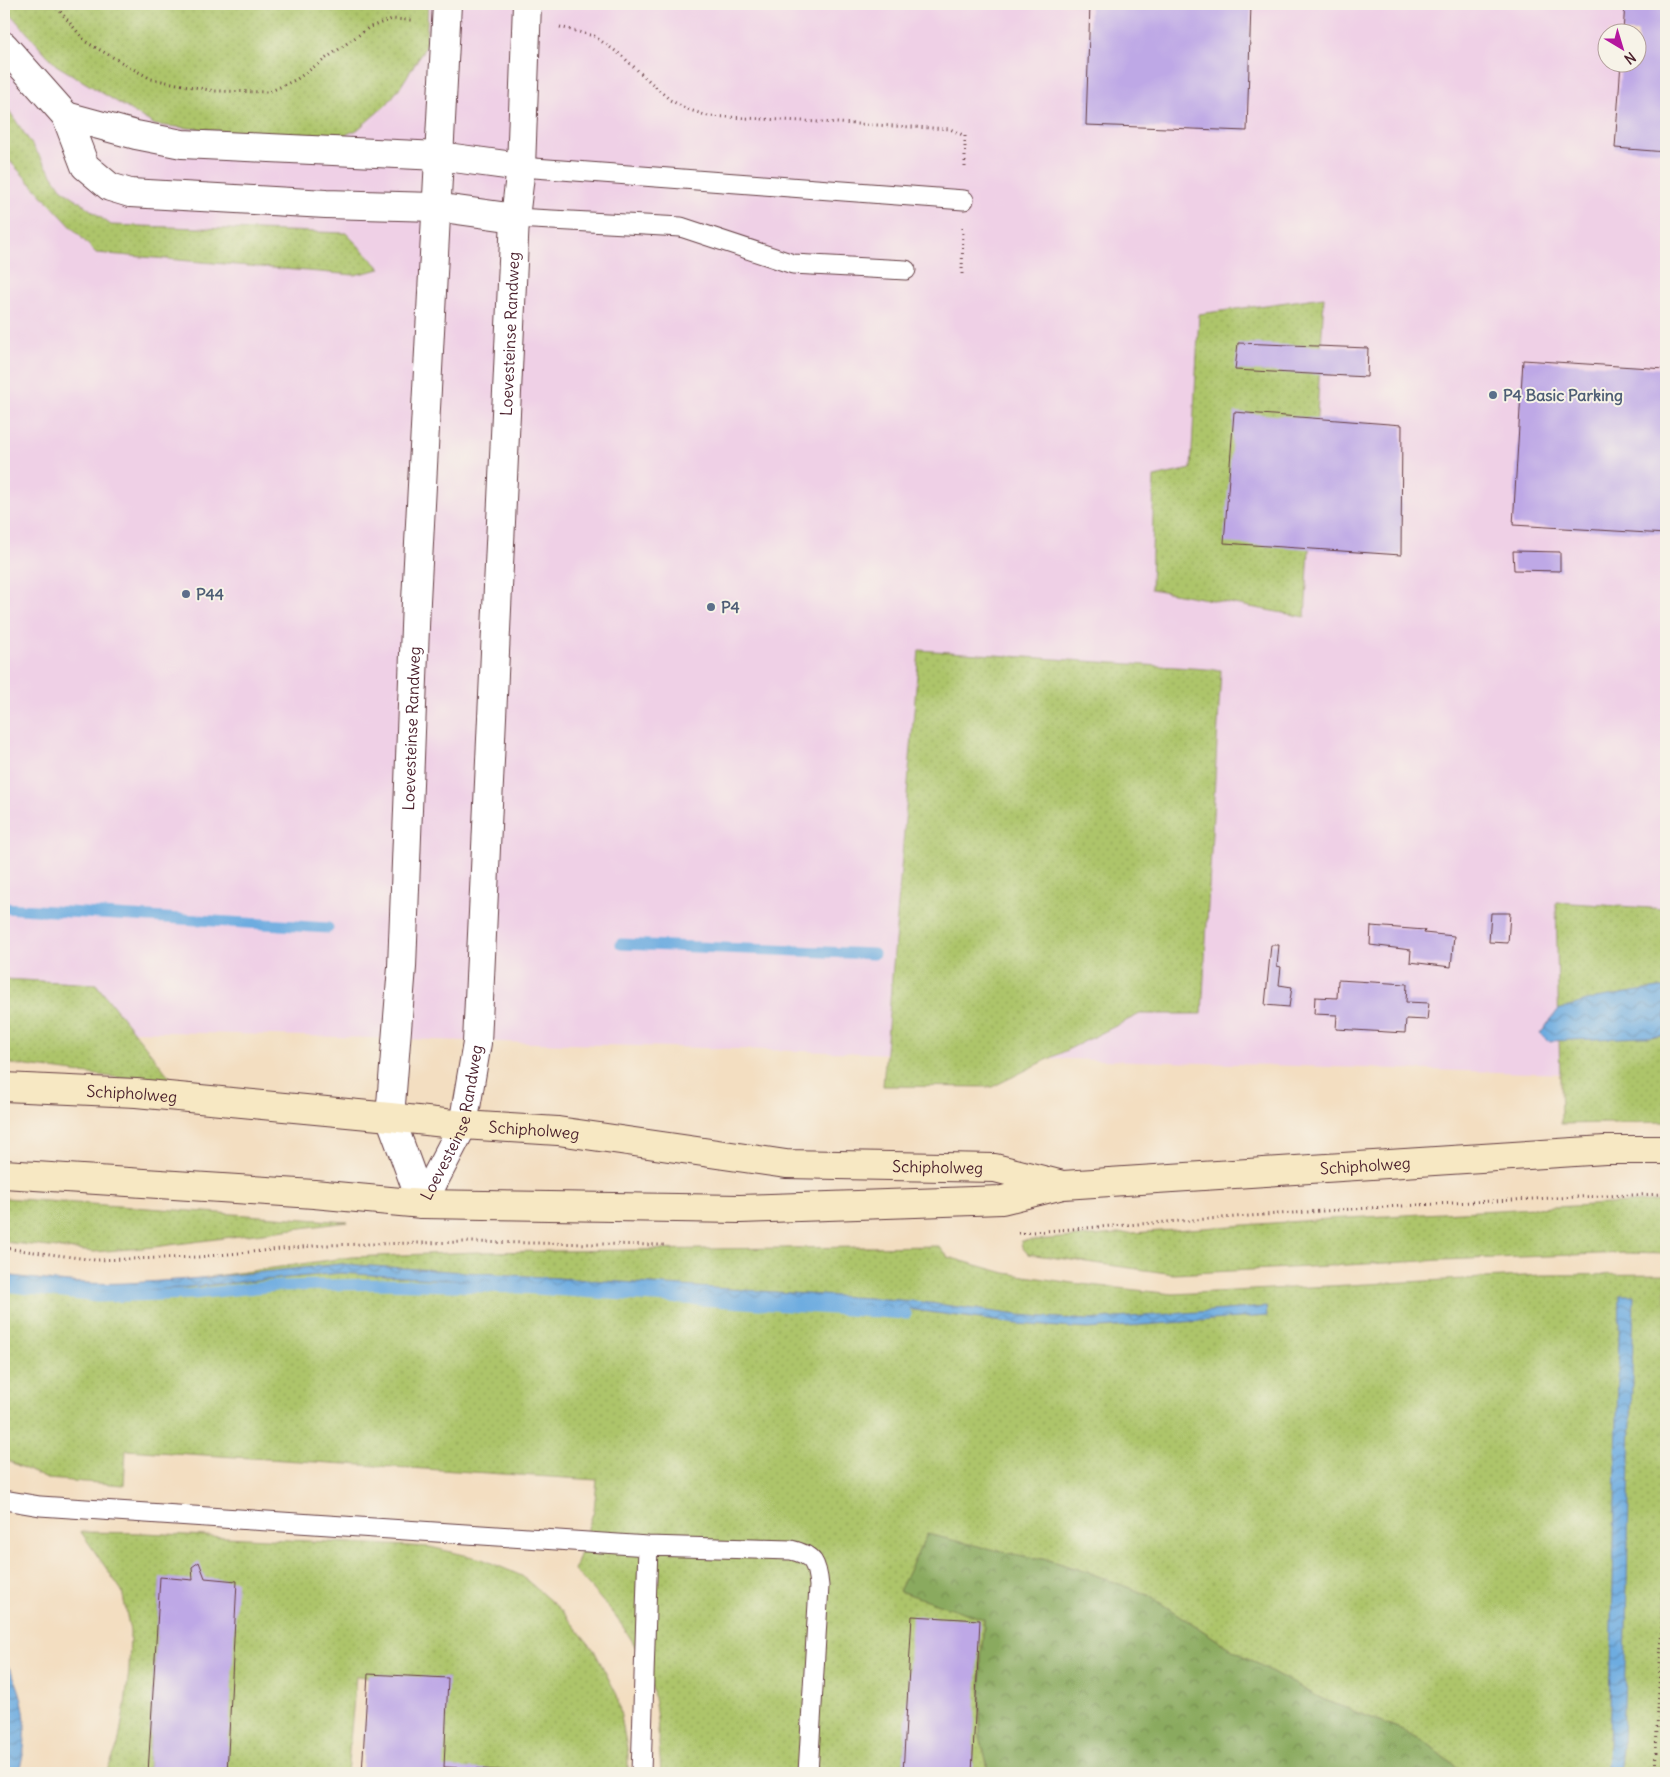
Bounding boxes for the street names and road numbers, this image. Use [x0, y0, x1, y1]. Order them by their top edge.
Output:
street label: Loevesteinse Randweg [496, 251, 523, 416]
street label: Loevesteinse Randweg [398, 646, 424, 811]
street label: Loevesteinse Randweg [416, 1043, 487, 1203]
street label: Schipholweg [86, 1081, 178, 1107]
street label: Schipholweg [488, 1117, 581, 1144]
street label: Schipholweg [1319, 1153, 1411, 1178]
street label: Schipholweg [892, 1156, 983, 1178]

